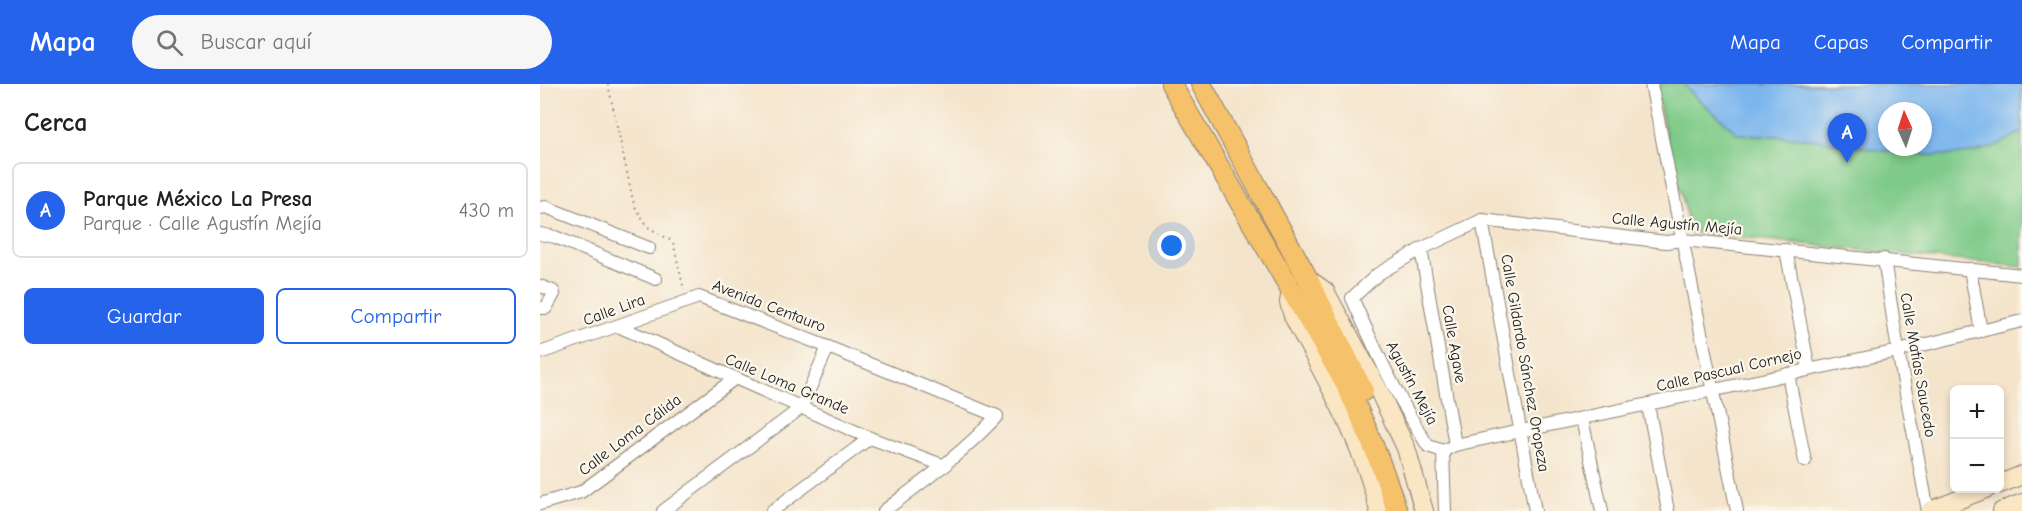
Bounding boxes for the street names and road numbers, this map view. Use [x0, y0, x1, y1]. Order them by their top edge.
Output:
street label: Calle Agustín Mejía [1611, 209, 1743, 239]
street label: Calle Gildardo Sánchez Oropeza [1497, 253, 1553, 473]
street label: Avenida Centauro [710, 276, 828, 336]
street label: Calle Lira [581, 291, 647, 329]
street label: Calle Matías Saucedo [1896, 291, 1940, 439]
street label: Calle Agave [1438, 304, 1470, 384]
street label: Agustín Mejía [1382, 338, 1442, 428]
street label: Calle Pascual Cornejo [1655, 345, 1803, 395]
street label: Calle Loma Grande [722, 350, 852, 418]
street label: Calle Loma Cálida [575, 391, 685, 479]

